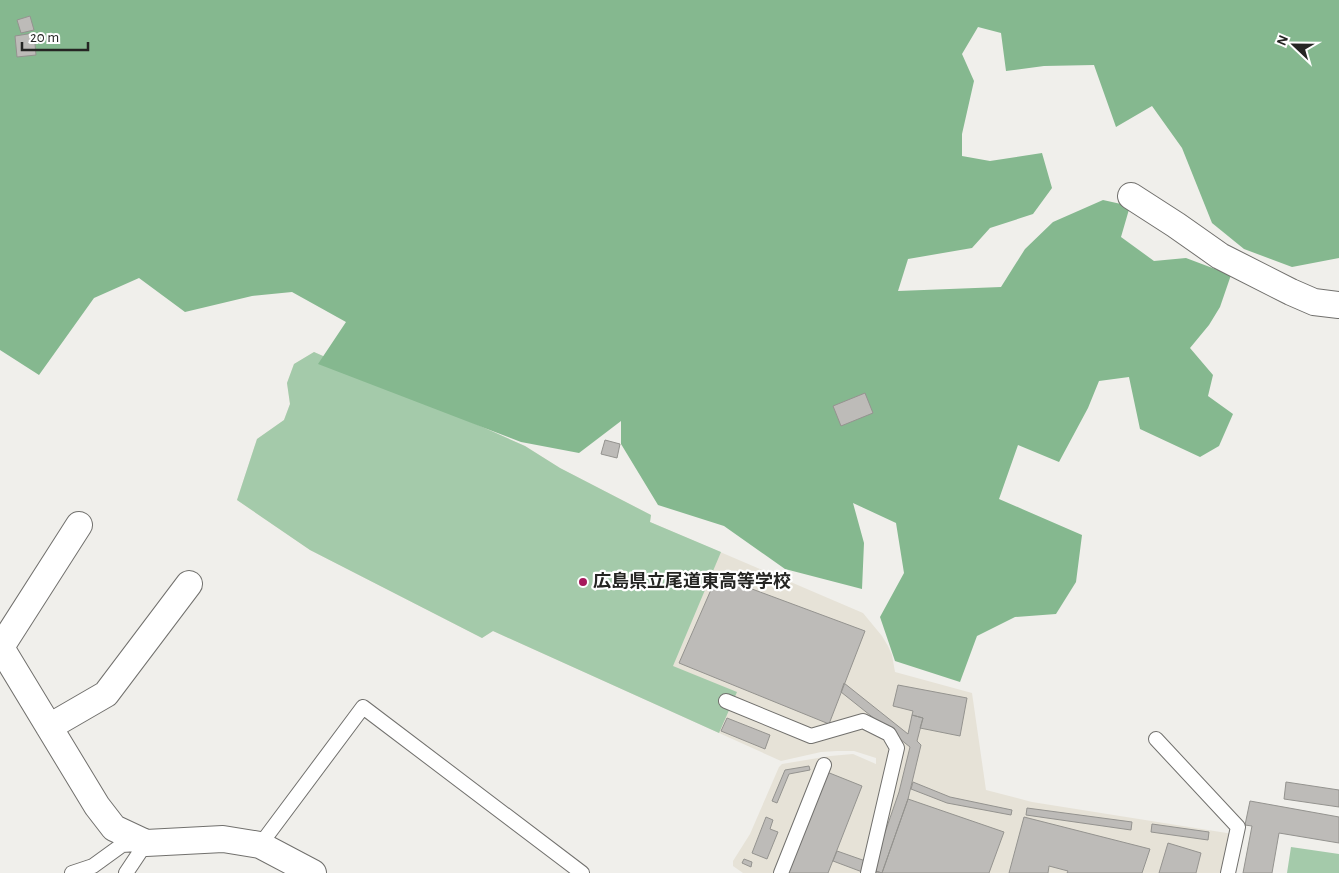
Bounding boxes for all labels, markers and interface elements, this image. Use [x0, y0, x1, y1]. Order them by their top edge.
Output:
scale bar [22, 20, 89, 52]
north arrow [1269, 20, 1319, 70]
text: 20 m [30, 30, 59, 45]
text: N [1275, 33, 1291, 48]
place label: 広島県立尾道東高等学校 [593, 571, 791, 591]
marker: 広島県立尾道東高等学校 [577, 576, 589, 588]

